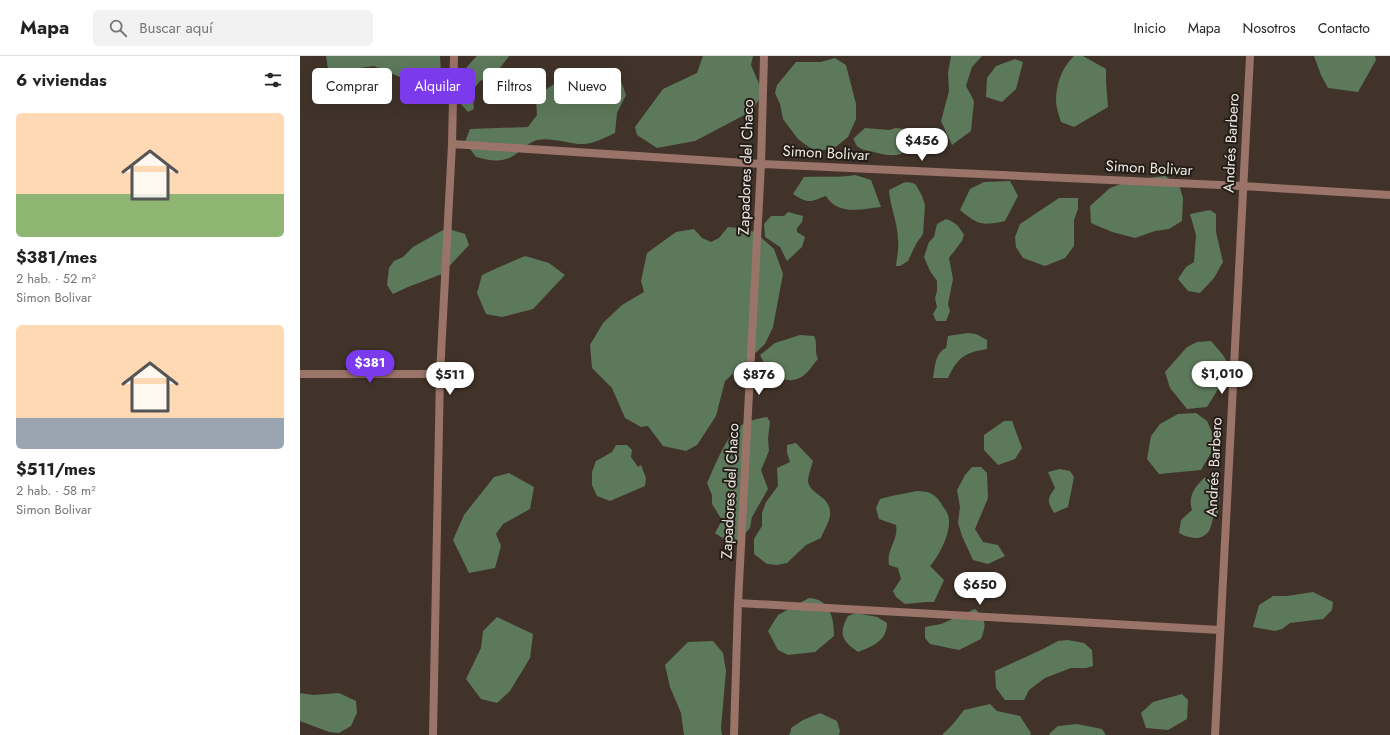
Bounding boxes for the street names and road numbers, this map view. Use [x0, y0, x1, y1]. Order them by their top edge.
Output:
street label: Andrés Barbero [1217, 93, 1245, 193]
street label: Zapadores del Chaco [733, 99, 759, 235]
street label: Simon Bolivar [782, 140, 871, 166]
street label: Simon Bolivar [1105, 155, 1194, 181]
street label: Andrés Barbero [1200, 417, 1228, 517]
street label: Zapadores del Chaco [715, 422, 745, 560]

